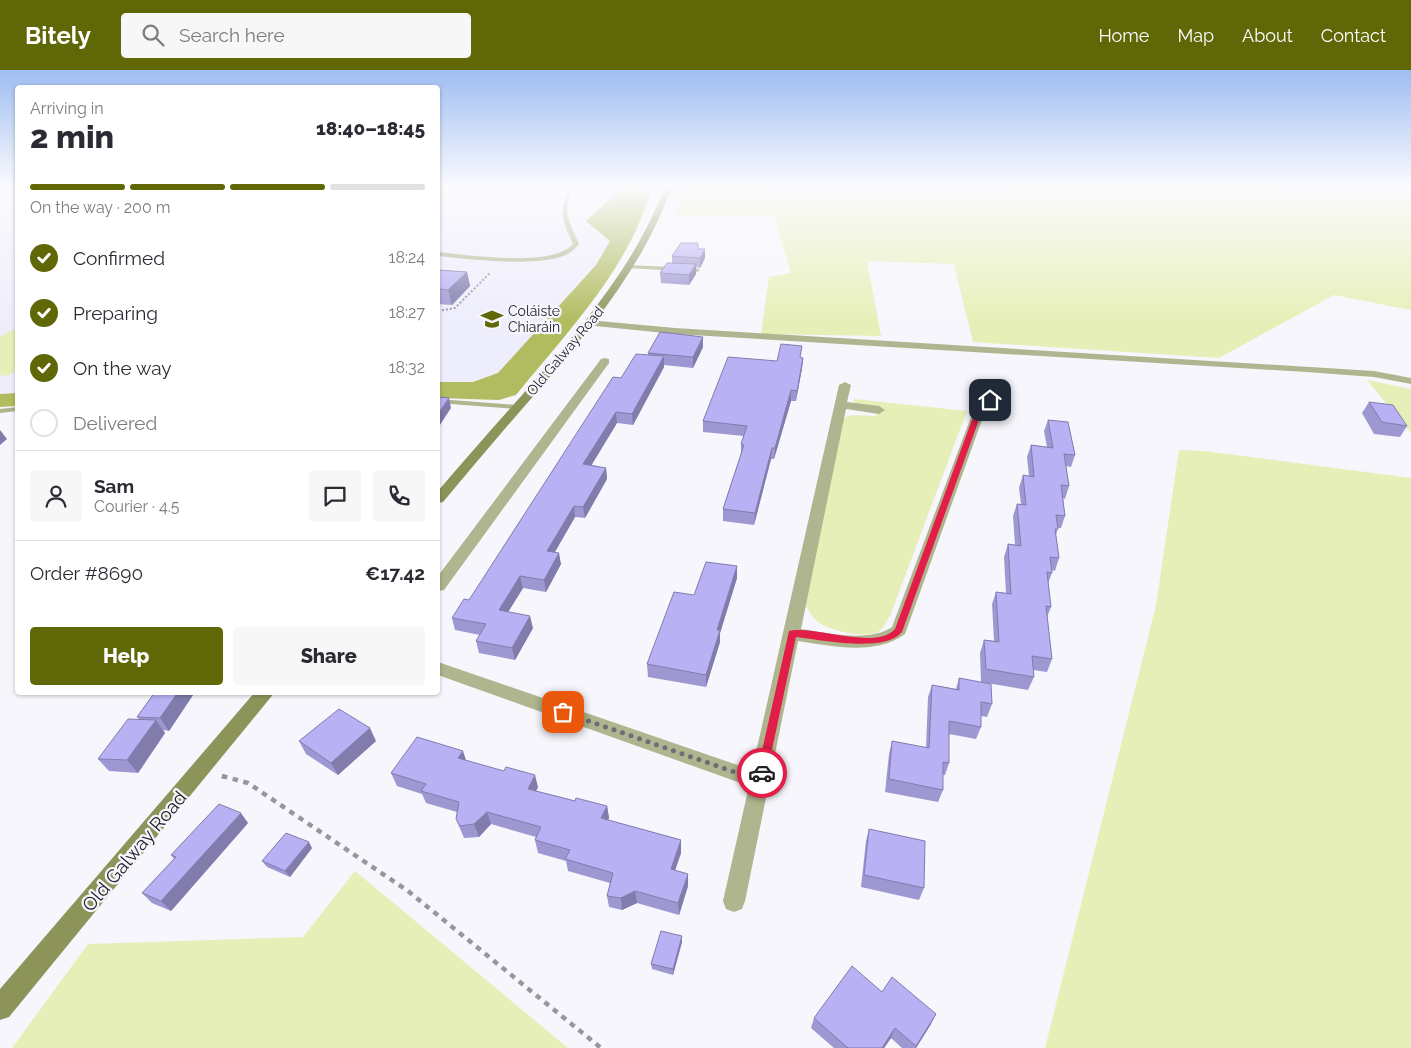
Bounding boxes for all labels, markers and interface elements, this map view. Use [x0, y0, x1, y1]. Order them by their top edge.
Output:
search box [121, 13, 471, 58]
text: Bitely [25, 21, 91, 50]
icon: search [139, 21, 167, 49]
text: Search here [179, 24, 285, 46]
text: Home [1098, 25, 1149, 46]
text: Map [1177, 25, 1214, 46]
text: About [1242, 25, 1293, 46]
text: Contact [1321, 25, 1386, 46]
text: Arriving in [30, 99, 104, 118]
text: 18:40–18:45 [316, 117, 425, 139]
text: 2 min [30, 118, 114, 155]
text: On the way · 200 m [30, 198, 170, 217]
icon: check [30, 244, 58, 272]
text: Confirmed [73, 247, 165, 269]
text: 18:24 [389, 248, 425, 267]
icon: check [30, 299, 58, 327]
text: Preparing [73, 302, 158, 324]
text: 18:27 [389, 303, 425, 322]
place label: Coláiste Chiaráin [508, 303, 560, 335]
street label: Old Galway Road [523, 303, 607, 399]
school or university icon: Coláiste Chiaráin [479, 306, 505, 332]
icon: check [30, 354, 58, 382]
text: On the way [73, 357, 172, 379]
text: 18:32 [389, 358, 425, 377]
pin [969, 379, 1011, 421]
icon: home [976, 386, 1004, 414]
text: Delivered [73, 412, 157, 434]
button: person [30, 470, 82, 522]
button: chat [309, 470, 361, 522]
button: phone [373, 470, 425, 522]
text: Sam [94, 475, 134, 497]
text: Courier · 4.5 [94, 497, 179, 516]
text: Order #8690 [30, 562, 143, 584]
text: €17.42 [365, 562, 425, 584]
button: Help [30, 627, 223, 685]
button: Share [233, 627, 425, 685]
pin [542, 691, 584, 733]
icon: bag [549, 698, 577, 726]
courier [737, 748, 787, 798]
icon: car [748, 759, 776, 787]
street label: Old Galway Road [77, 786, 191, 916]

